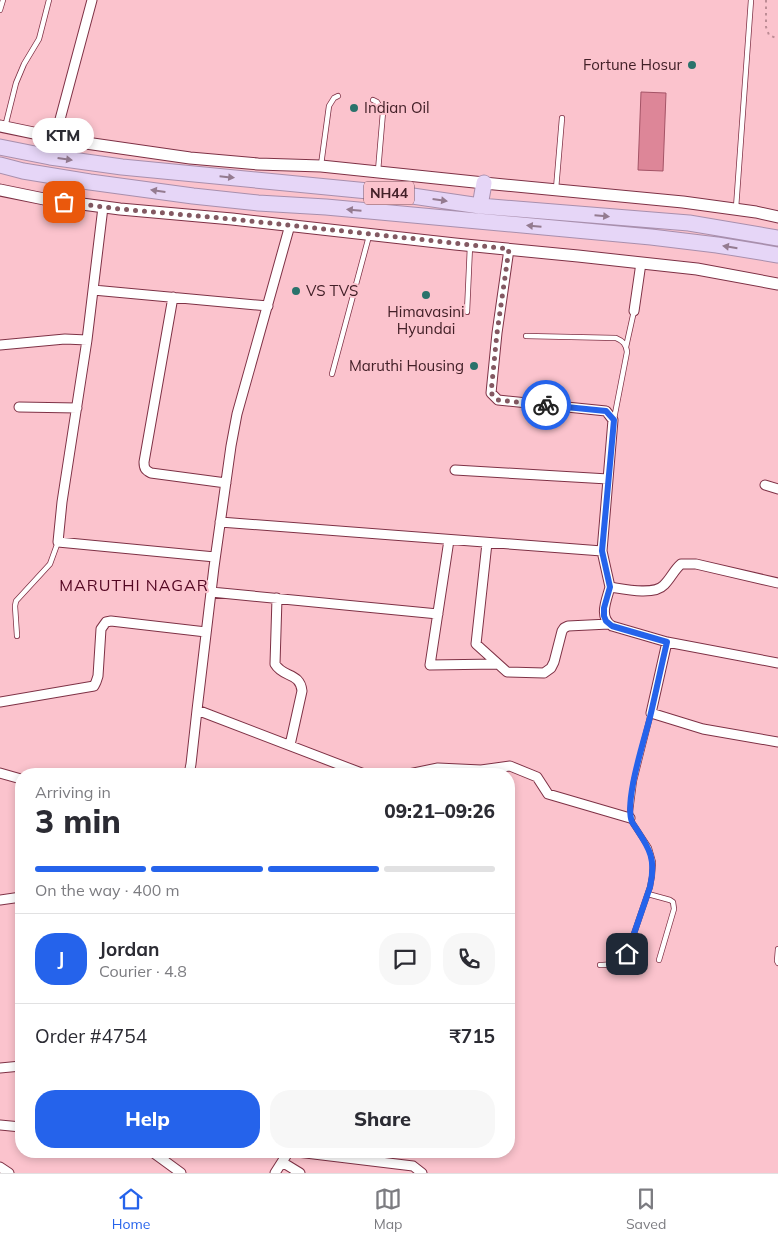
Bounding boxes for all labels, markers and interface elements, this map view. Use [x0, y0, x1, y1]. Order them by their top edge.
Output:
place label: Fortune Hosur [583, 55, 683, 74]
marker: Fortune Hosur [686, 59, 698, 71]
place label: Indian Oil [364, 98, 430, 117]
marker: Indian Oil [348, 102, 360, 114]
callout: KTM [33, 117, 95, 152]
text: KTM [46, 125, 80, 145]
one-way arrow [57, 155, 73, 163]
one-way arrow [219, 173, 235, 181]
pin [43, 181, 85, 223]
road number: NH44 [364, 182, 414, 204]
one-way arrow [150, 187, 166, 195]
icon: bag [50, 188, 78, 216]
one-way arrow [433, 196, 449, 204]
one-way arrow [346, 206, 362, 214]
one-way arrow [594, 212, 610, 220]
one-way arrow [525, 222, 541, 230]
one-way arrow [722, 243, 738, 251]
place label: VS TVS [306, 281, 358, 300]
marker: VS TVS [290, 285, 302, 297]
marker: Himavasini Hyundai [420, 289, 432, 301]
place label: Himavasini Hyundai [387, 302, 465, 338]
place label: Maruthi Housing [349, 356, 464, 375]
marker: Maruthi Housing [468, 360, 480, 372]
courier [521, 380, 571, 430]
icon: bike [532, 391, 560, 419]
district label: MARUTHI NAGAR [59, 575, 209, 595]
text: Arriving in [35, 782, 111, 802]
text: 09:21–09:26 [384, 799, 495, 823]
text: 3 min [35, 801, 121, 841]
text: On the way · 400 m [35, 880, 180, 900]
button: chat [379, 933, 431, 985]
button: phone [443, 933, 495, 985]
pin [606, 933, 648, 975]
text: Jordan [99, 937, 159, 961]
icon: home [613, 940, 641, 968]
text: J [58, 947, 64, 971]
text: Courier · 4.8 [99, 961, 187, 981]
text: Order #4754 [35, 1024, 147, 1048]
text: ₹715 [449, 1024, 495, 1048]
button: Help [35, 1090, 260, 1148]
button: Share [270, 1090, 495, 1148]
tab: Home [112, 1185, 150, 1233]
tab: Map [374, 1185, 403, 1233]
tab: Saved [626, 1185, 666, 1233]

